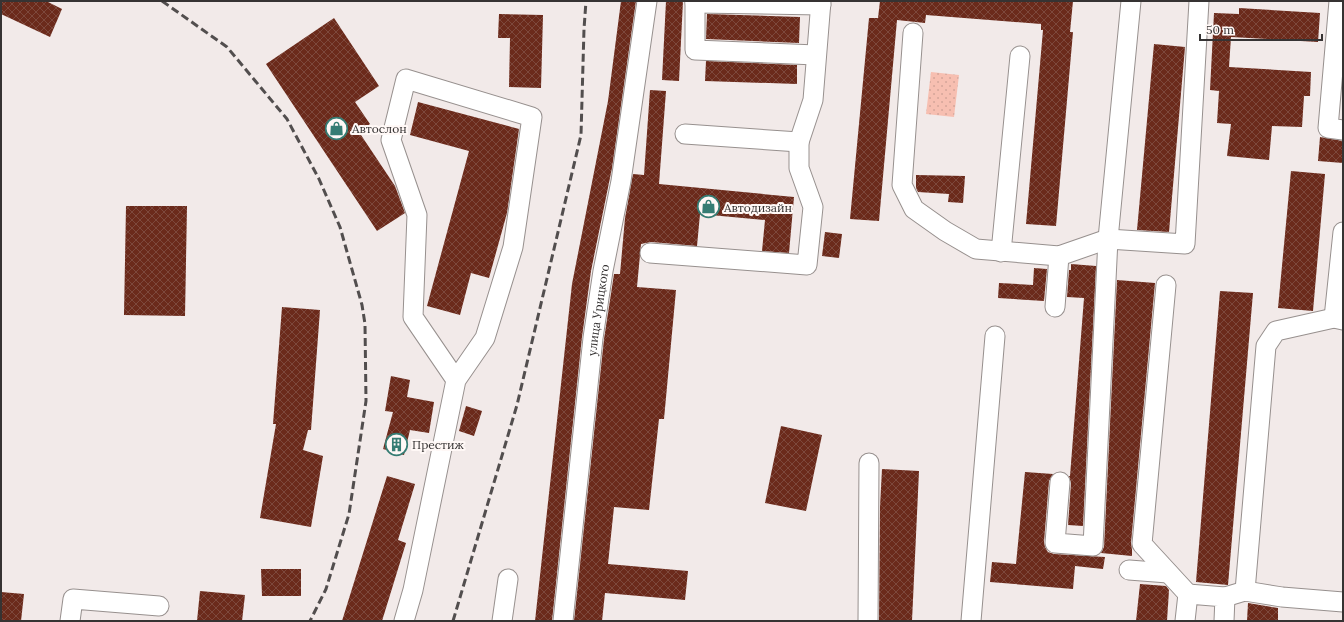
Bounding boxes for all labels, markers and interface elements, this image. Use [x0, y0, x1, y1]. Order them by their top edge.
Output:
scale bar [1200, 16, 1322, 42]
text: 50 m [1206, 22, 1234, 37]
shop icon: Автослон [323, 115, 349, 141]
place label: Автослон [351, 121, 407, 136]
shop icon: Автодизайн [696, 194, 722, 220]
place label: Автодизайн [723, 200, 792, 215]
street label: улица Урицкого [584, 263, 612, 357]
building icon: Престиж [383, 431, 409, 457]
place label: Престиж [412, 437, 465, 452]

